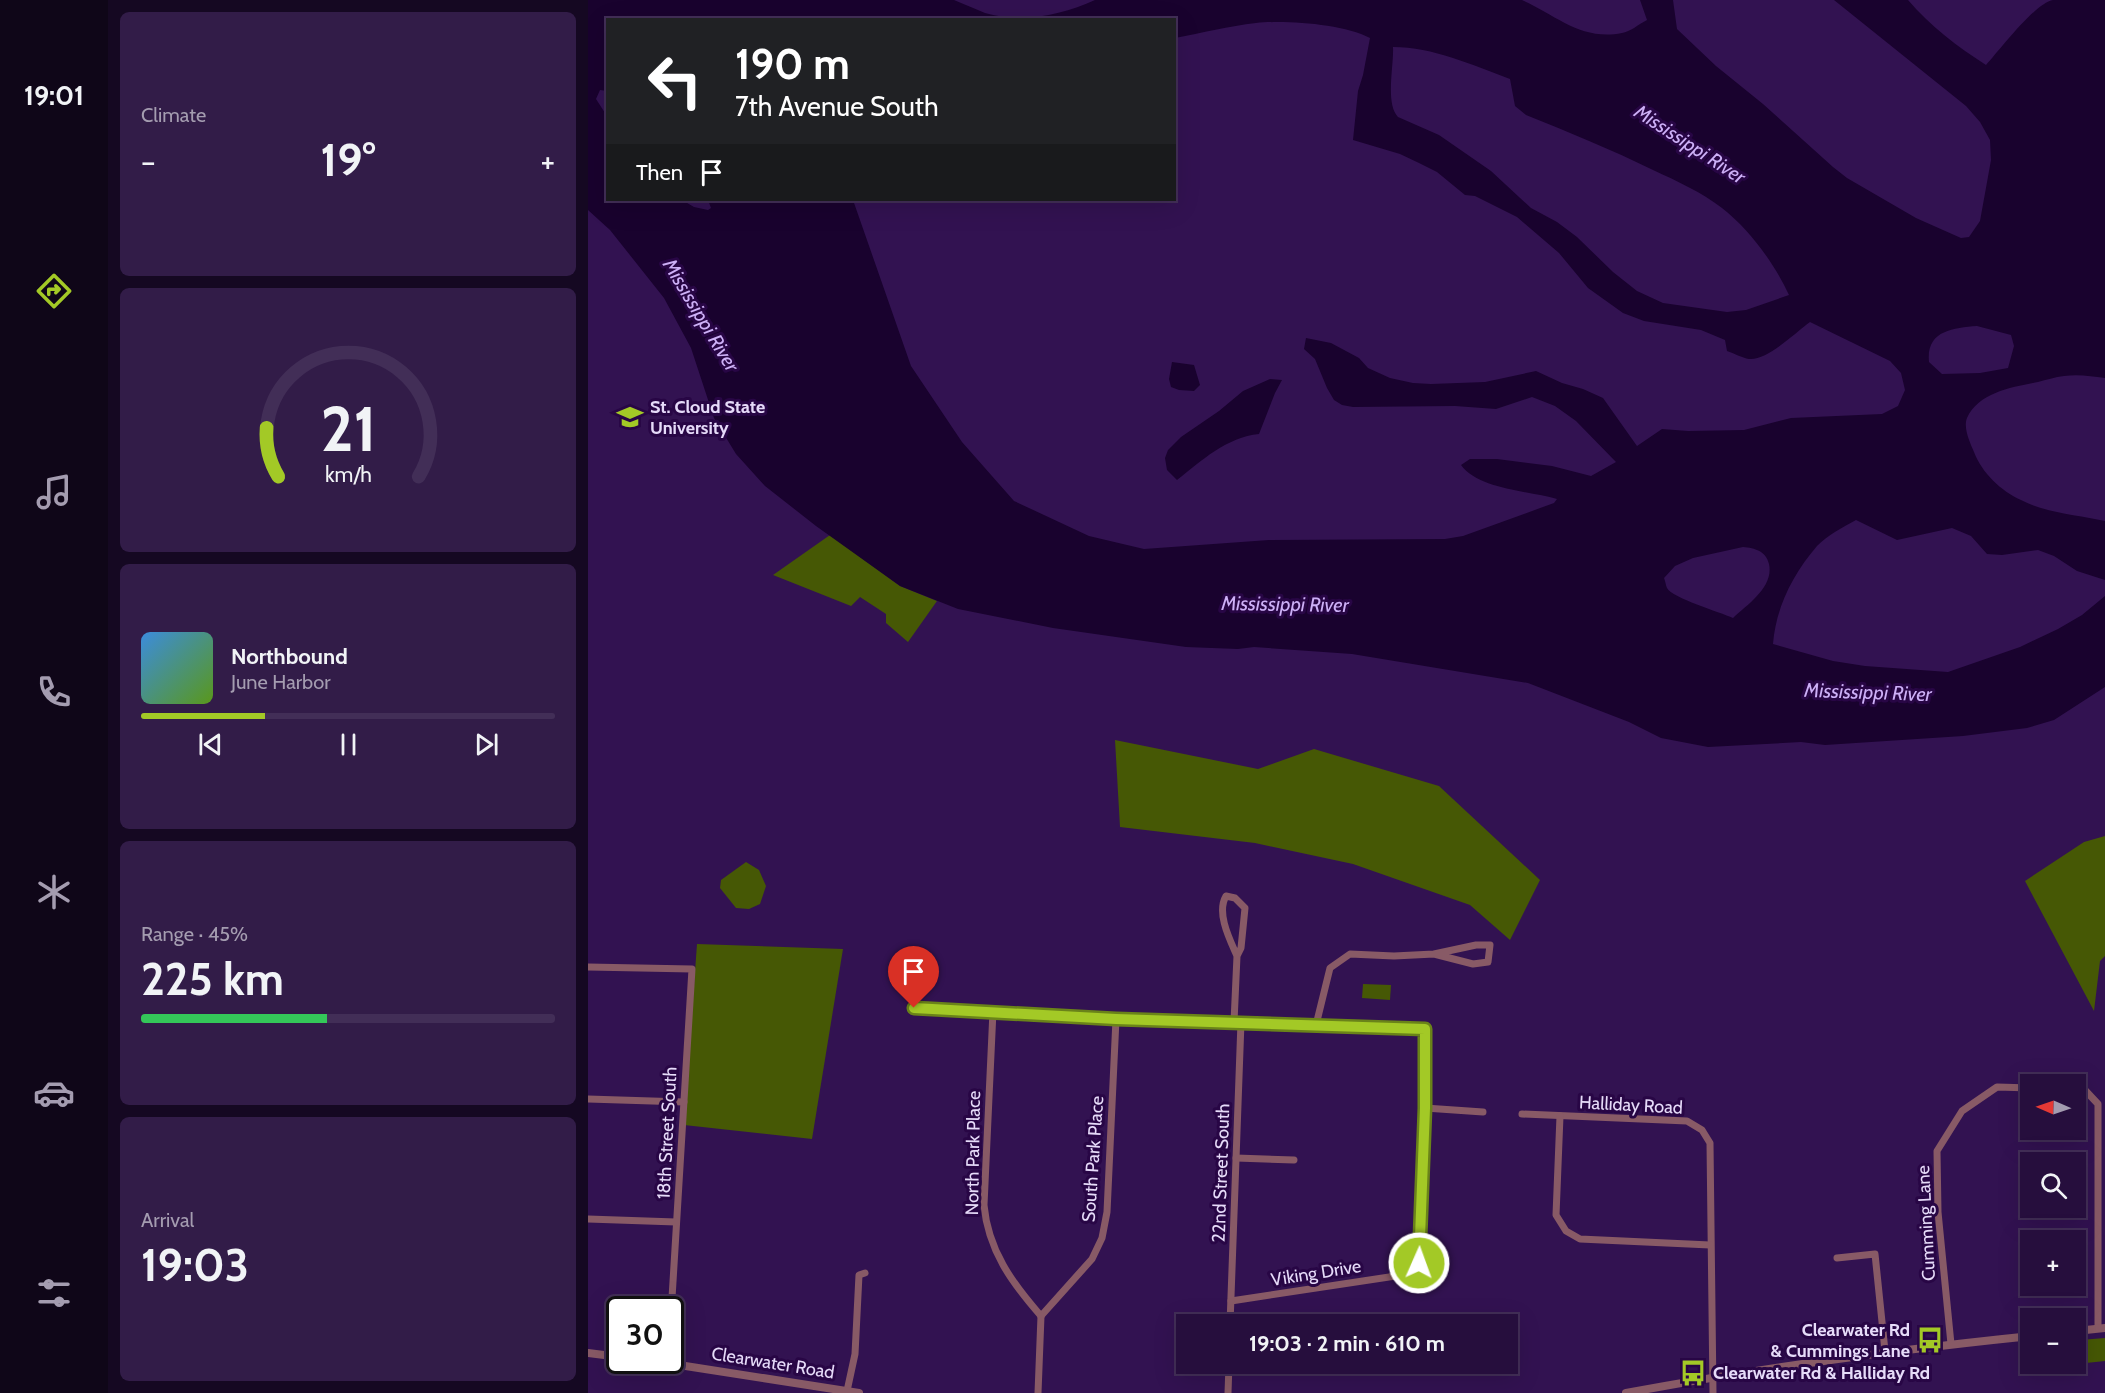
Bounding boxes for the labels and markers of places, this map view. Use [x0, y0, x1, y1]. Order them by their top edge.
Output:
place label: St. Cloud State University [650, 396, 765, 439]
school or university icon: St. Cloud State University [615, 402, 645, 432]
pin [888, 946, 939, 1008]
place label: Clearwater Rd & Cummings Lane [1771, 1319, 1910, 1362]
bus stop icon: Clearwater Rd & Cummings Lane [1915, 1325, 1945, 1355]
bus stop icon: Clearwater Rd & Halliday Rd [1678, 1358, 1708, 1388]
place label: Clearwater Rd & Halliday Rd [1713, 1362, 1930, 1384]

